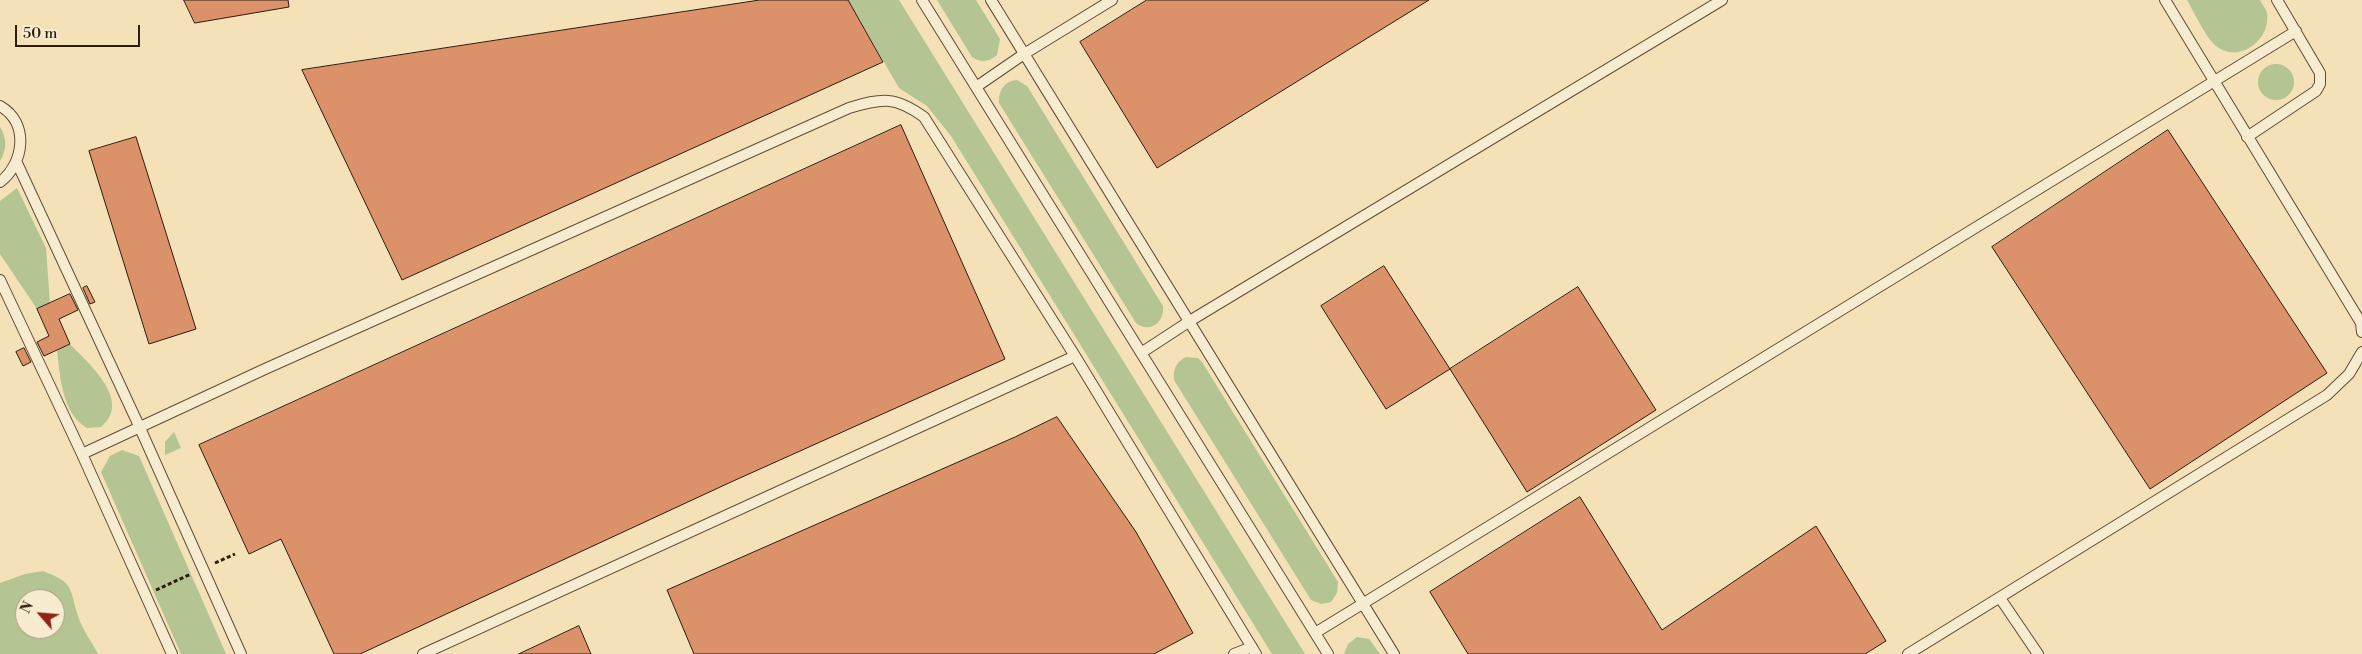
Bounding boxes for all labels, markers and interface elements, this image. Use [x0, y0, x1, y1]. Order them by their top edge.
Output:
scale bar [18, 15, 142, 47]
text: 50 m [23, 24, 57, 43]
north arrow [15, 589, 65, 639]
text: N [17, 599, 38, 617]

